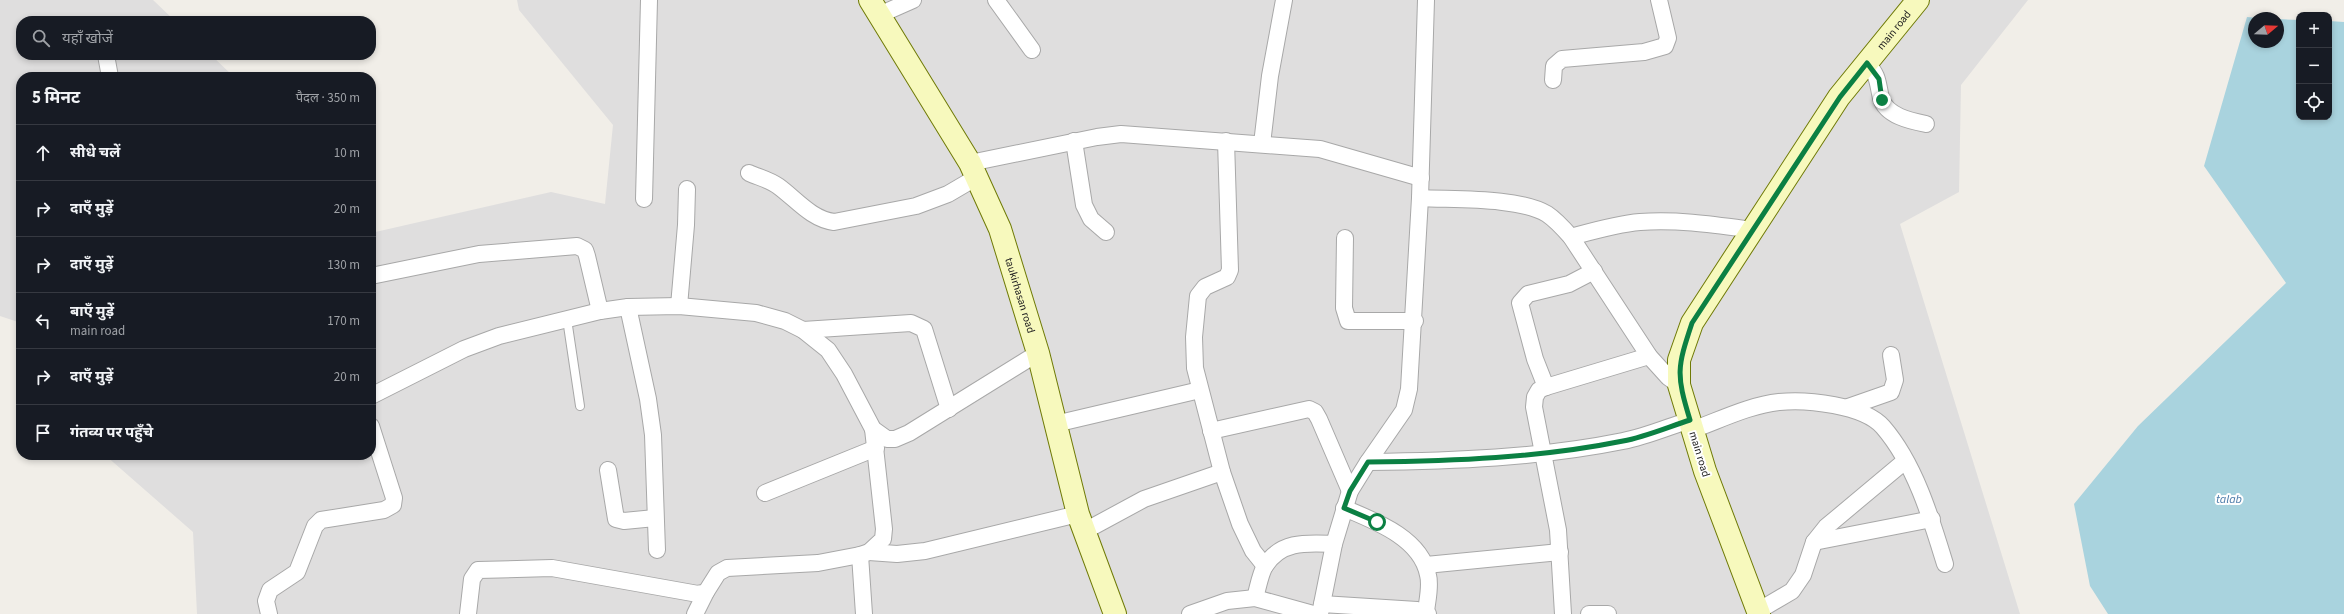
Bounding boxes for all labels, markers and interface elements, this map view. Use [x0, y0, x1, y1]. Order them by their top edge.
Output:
street label: main road [1873, 7, 1915, 53]
north arrow [2248, 12, 2284, 48]
map controls [2296, 12, 2332, 120]
button: + [2296, 12, 2332, 48]
search box [16, 16, 376, 60]
icon: search [30, 27, 52, 49]
text: यहाँ खोजें [62, 28, 113, 49]
button: − [2296, 48, 2332, 84]
button: locate [2296, 84, 2332, 120]
text: 5 मिनट [32, 86, 80, 110]
text: पैदल · 350 m [296, 89, 360, 107]
route end [1873, 91, 1891, 109]
icon: ahead [32, 142, 54, 164]
text: सीधे चलें [70, 142, 120, 163]
text: 10 m [334, 144, 360, 162]
icon: right [32, 198, 54, 220]
text: दाएँ मुड़ें [70, 198, 113, 219]
text: 20 m [334, 200, 360, 218]
icon: right [32, 254, 54, 276]
text: दाएँ मुड़ें [70, 254, 113, 275]
text: 130 m [327, 256, 360, 274]
street label: taukirhasan road [1001, 256, 1038, 335]
text: बाएँ मुड़ें [70, 301, 114, 322]
icon: left [32, 310, 54, 332]
text: 170 m [327, 312, 360, 330]
text: main road [70, 322, 125, 340]
icon: right [32, 366, 54, 388]
text: दाएँ मुड़ें [70, 366, 113, 387]
text: 20 m [334, 368, 360, 386]
icon: arrive [32, 422, 54, 444]
text: गंतव्य पर पहुँचे [70, 422, 153, 443]
street label: main road [1686, 430, 1714, 479]
water label: talab [2216, 491, 2242, 508]
route start [1368, 513, 1386, 531]

